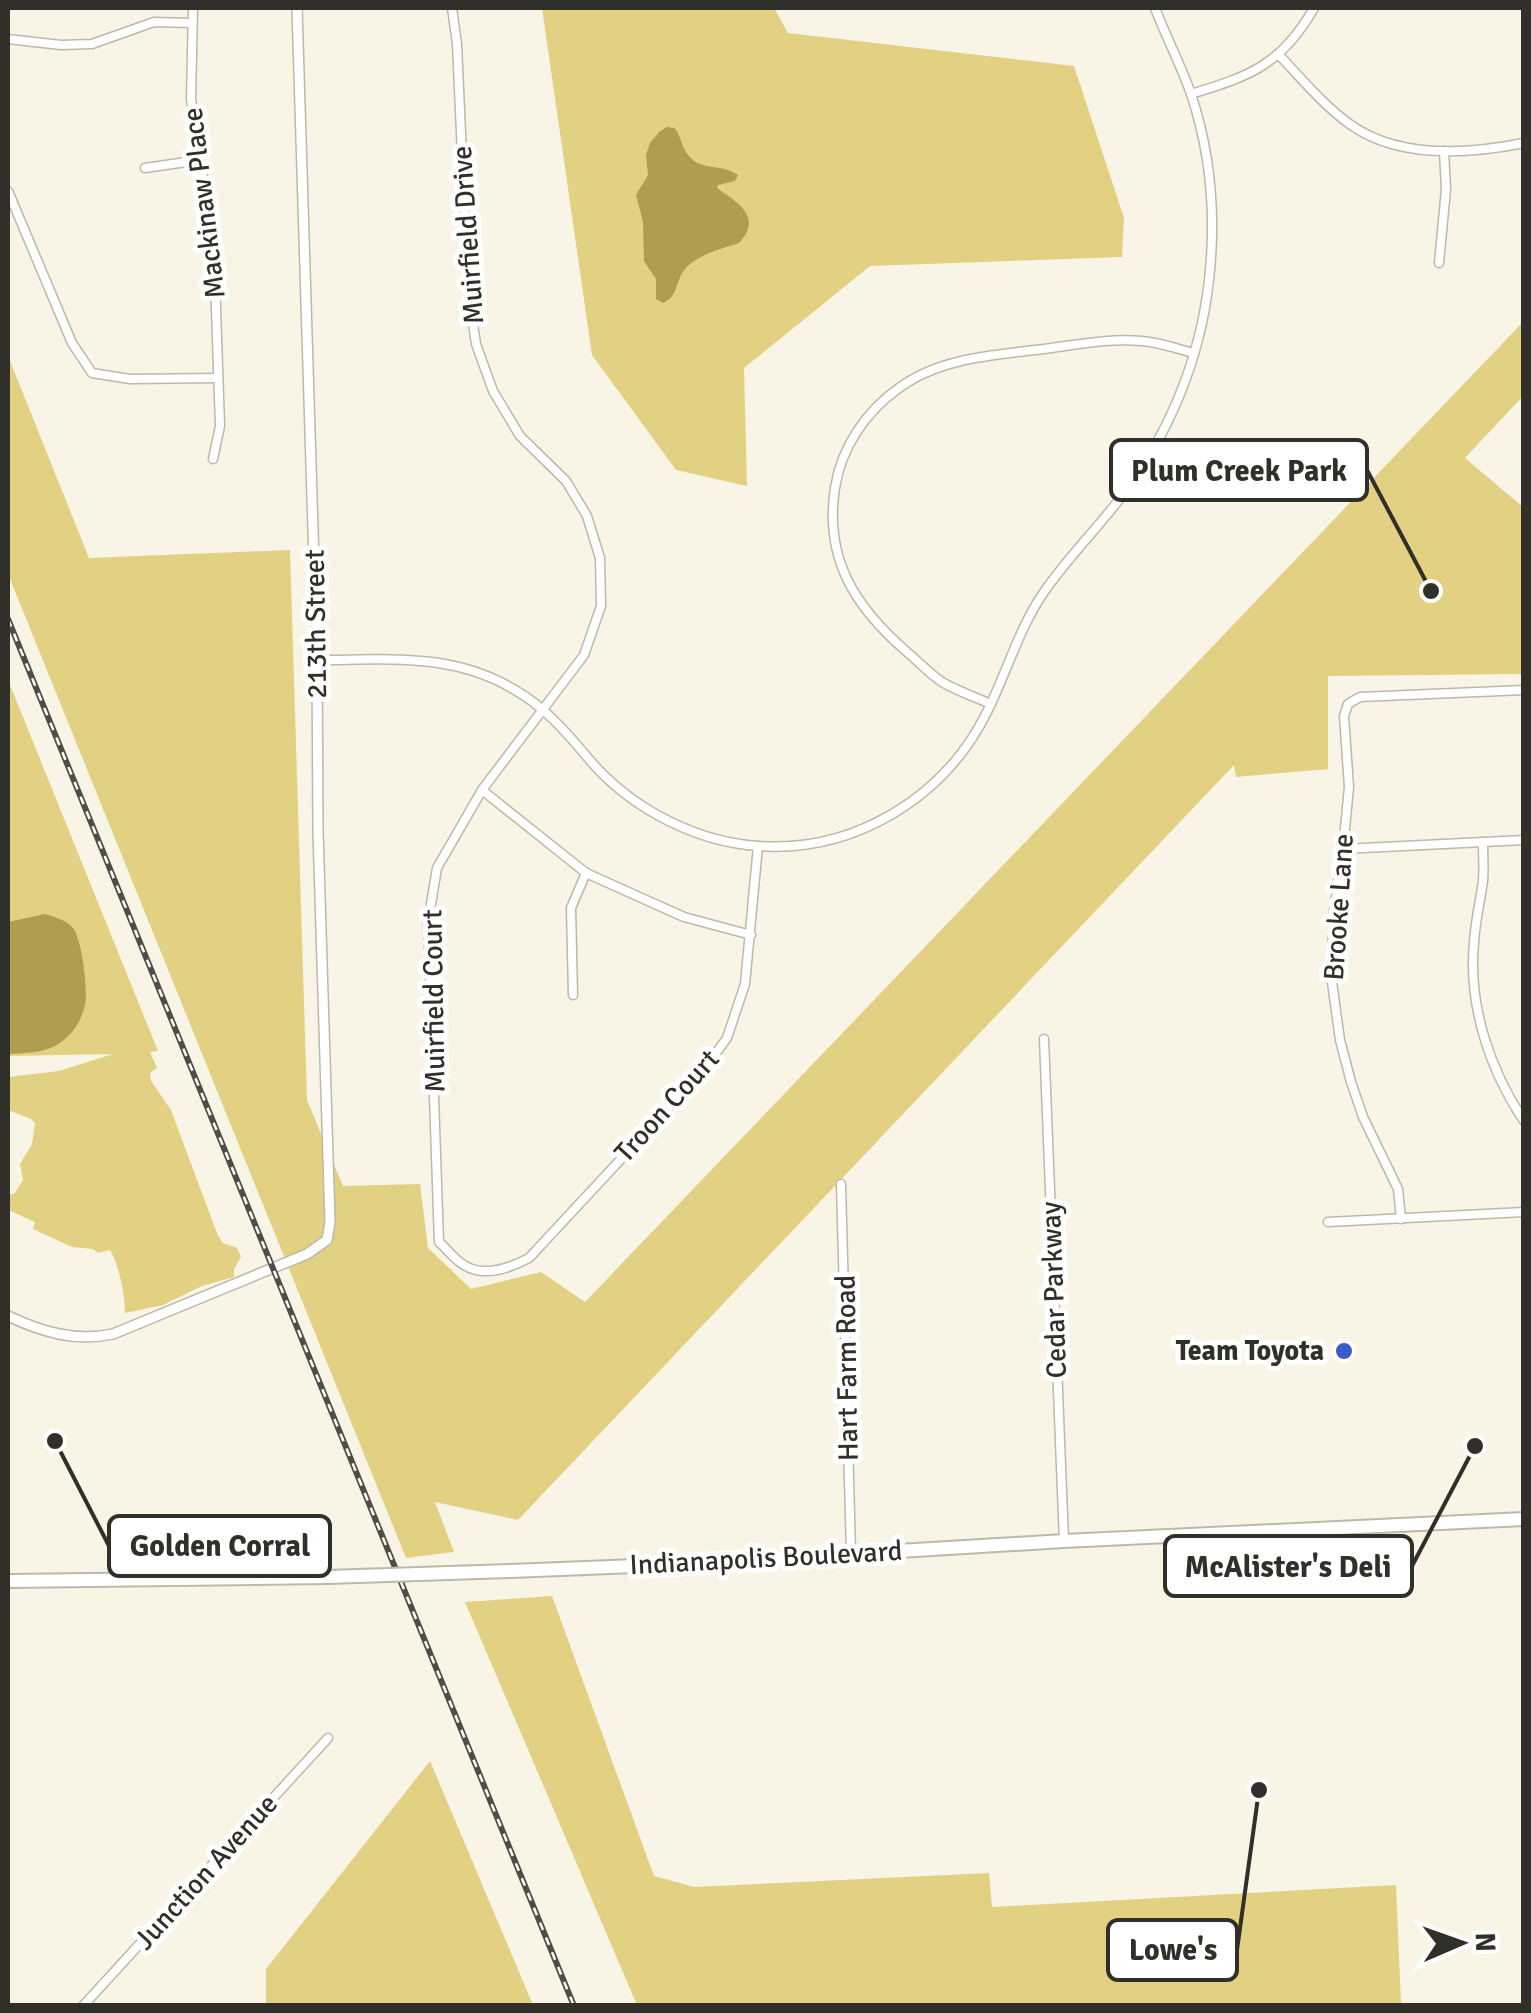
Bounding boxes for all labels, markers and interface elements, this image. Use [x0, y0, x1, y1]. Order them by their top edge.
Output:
street label: Mackinaw Place [175, 106, 233, 300]
street label: Muirfield Drive [445, 145, 491, 325]
callout: Plum Creek Park [1111, 440, 1367, 500]
text: Plum Creek Park [1131, 453, 1347, 490]
street label: 213th Street [298, 549, 334, 699]
street label: Brooke Lane [1317, 833, 1361, 981]
street label: Muirfield Court [415, 909, 453, 1093]
street label: Troon Court [608, 1042, 727, 1169]
street label: Cedar Parkway [1034, 1201, 1074, 1379]
street label: Hart Farm Road [828, 1274, 866, 1462]
place label: Team Toyota [1176, 1334, 1324, 1368]
marker: Team Toyota [1333, 1340, 1355, 1362]
callout: Golden Corral [109, 1516, 330, 1576]
text: Golden Corral [130, 1528, 310, 1565]
street label: Indianapolis Boulevard [629, 1534, 903, 1582]
callout: McAlister's Deli [1165, 1536, 1412, 1596]
text: McAlister's Deli [1185, 1549, 1391, 1586]
street label: Junction Avenue [127, 1787, 285, 1957]
north arrow [1411, 1893, 1511, 1993]
callout: Lowe's [1108, 1920, 1237, 1980]
text: Lowe's [1129, 1932, 1217, 1969]
text: N [1468, 1932, 1502, 1952]

